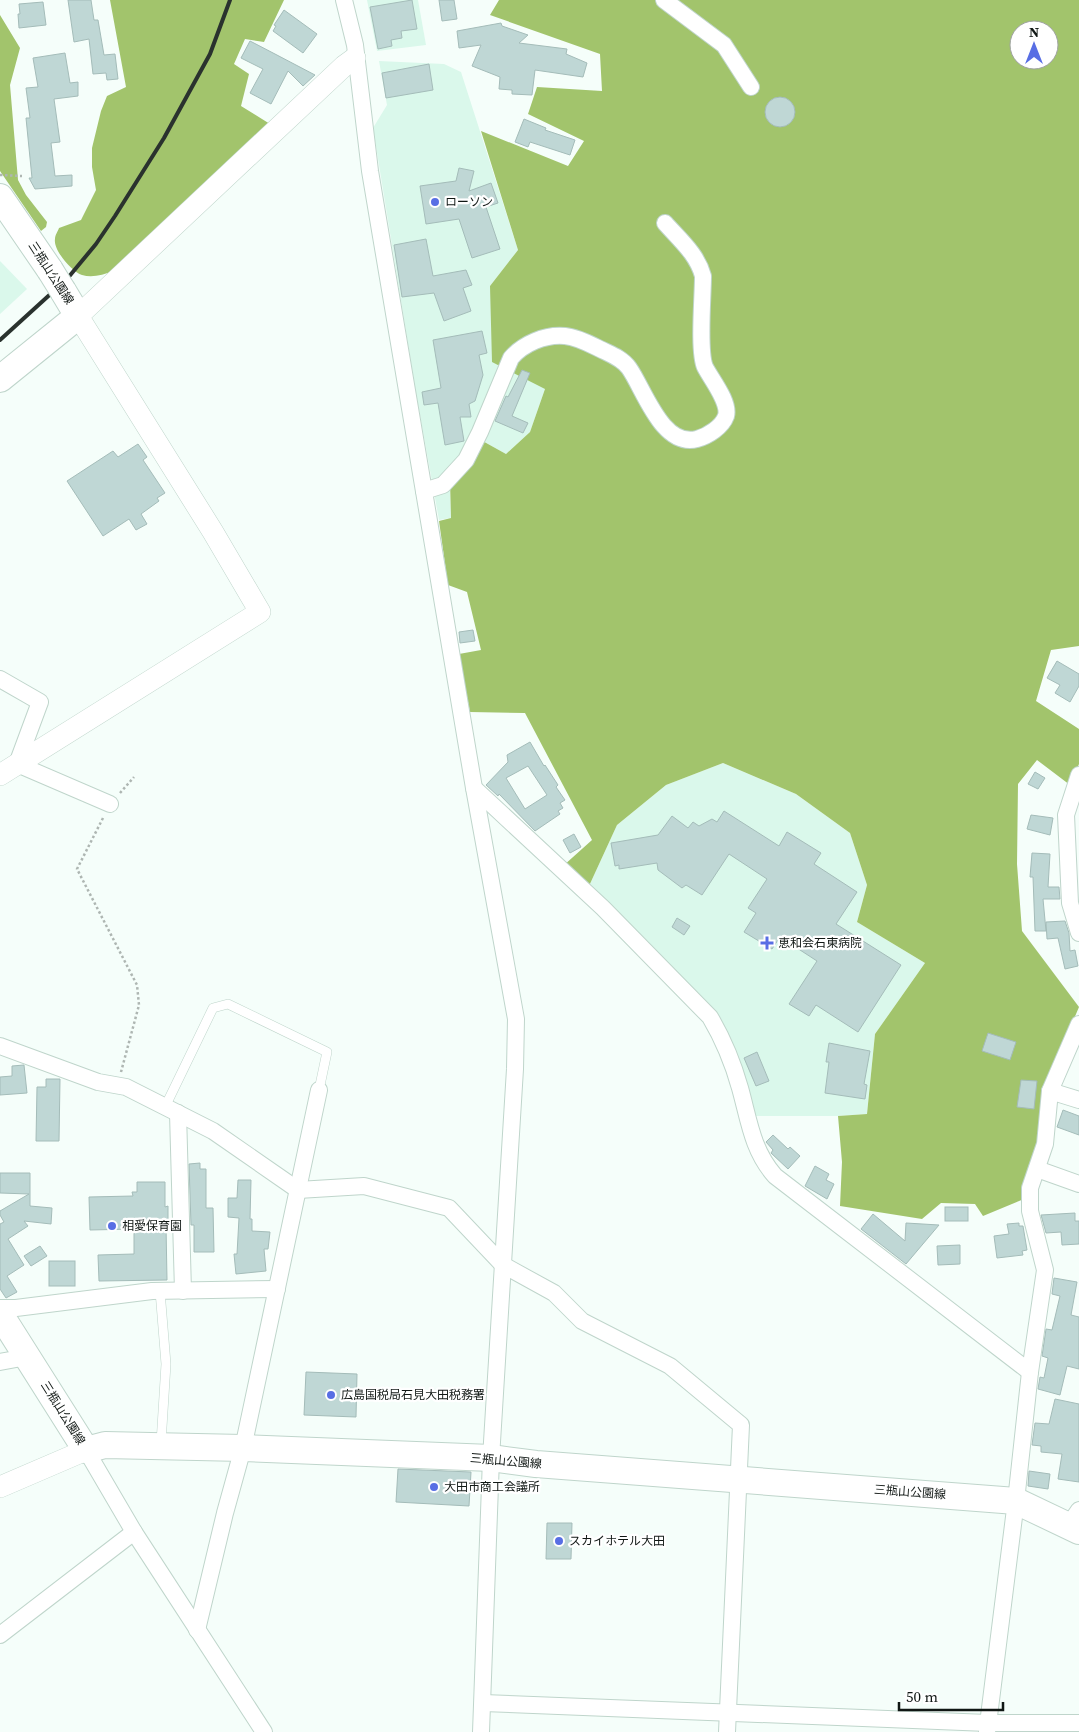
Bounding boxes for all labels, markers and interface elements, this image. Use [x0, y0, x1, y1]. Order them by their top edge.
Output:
north arrow [1009, 20, 1059, 70]
text: N [1029, 22, 1039, 42]
place label: ローソン [445, 194, 493, 210]
marker: ローソン [429, 196, 441, 208]
street label: 三瓶山公園線 [25, 238, 77, 308]
place label: 恵和会石東病院 [778, 935, 862, 951]
marker: 恵和会石東病院 [760, 936, 774, 950]
place label: 相愛保育園 [122, 1218, 182, 1234]
marker: 相愛保育園 [106, 1220, 118, 1232]
street label: 三瓶山公園線 [37, 1378, 89, 1448]
place label: 広島国税局石見大田税務署 [341, 1387, 485, 1403]
marker: 広島国税局石見大田税務署 [325, 1389, 337, 1401]
street label: 三瓶山公園線 [469, 1450, 543, 1472]
place label: 大田市商工会議所 [444, 1479, 540, 1495]
marker: 大田市商工会議所 [428, 1481, 440, 1493]
street label: 三瓶山公園線 [874, 1482, 946, 1502]
place label: スカイホテル大田 [569, 1533, 665, 1549]
marker: スカイホテル大田 [553, 1535, 565, 1547]
scale bar [899, 1680, 1003, 1712]
text: 50 m [906, 1686, 938, 1707]

